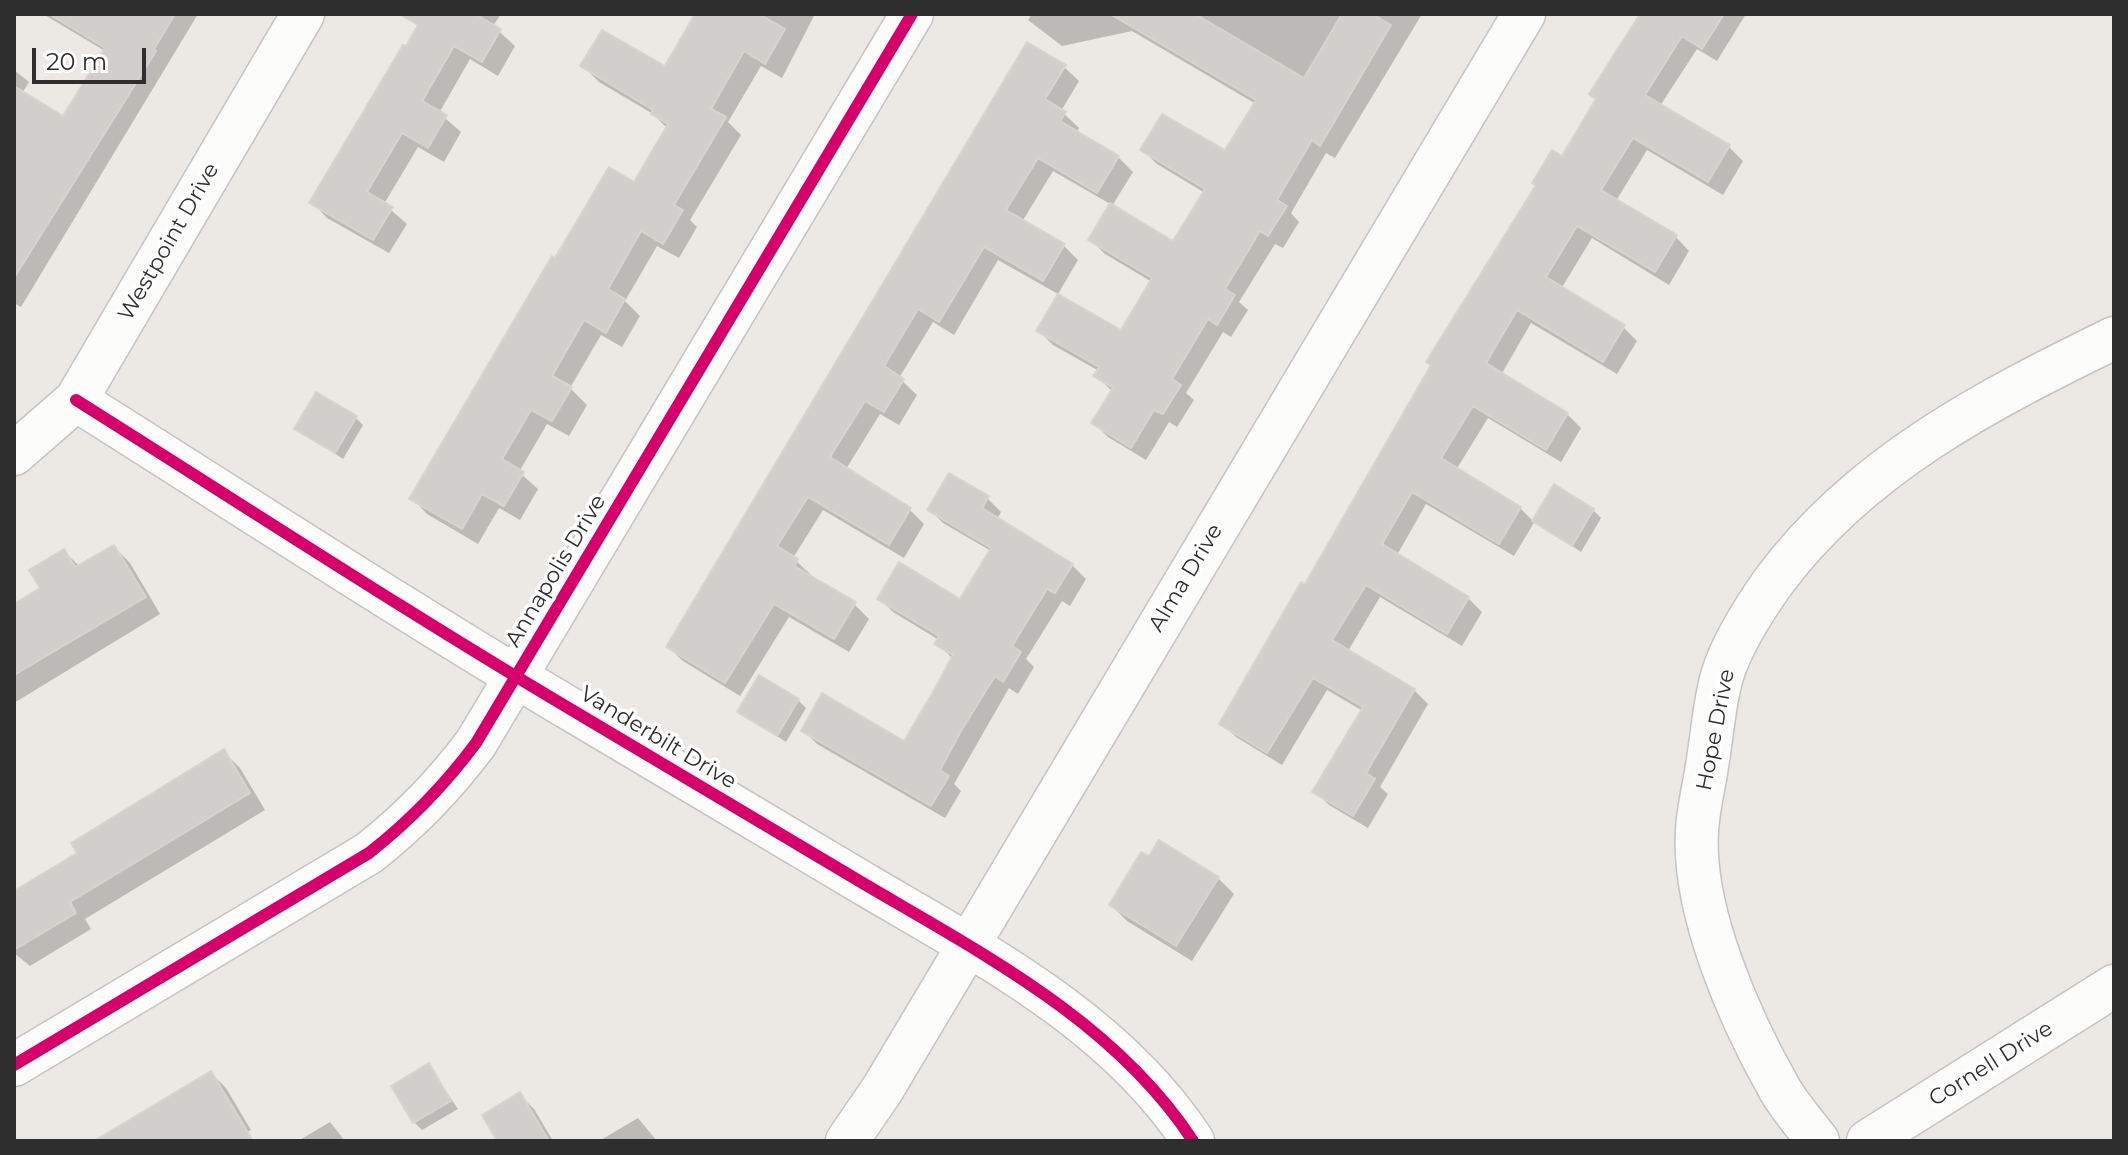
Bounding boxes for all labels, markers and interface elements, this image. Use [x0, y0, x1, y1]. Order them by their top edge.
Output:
scale bar [36, 32, 150, 82]
text: 20 m [46, 47, 107, 76]
street label: Westpoint Drive [113, 158, 225, 326]
street label: Annapolis Drive [500, 490, 612, 652]
street label: Alma Drive [1143, 519, 1229, 637]
street label: Hope Drive [1691, 667, 1741, 793]
street label: Vanderbilt Drive [575, 681, 741, 795]
street label: Cornell Drive [1924, 1015, 2058, 1113]

